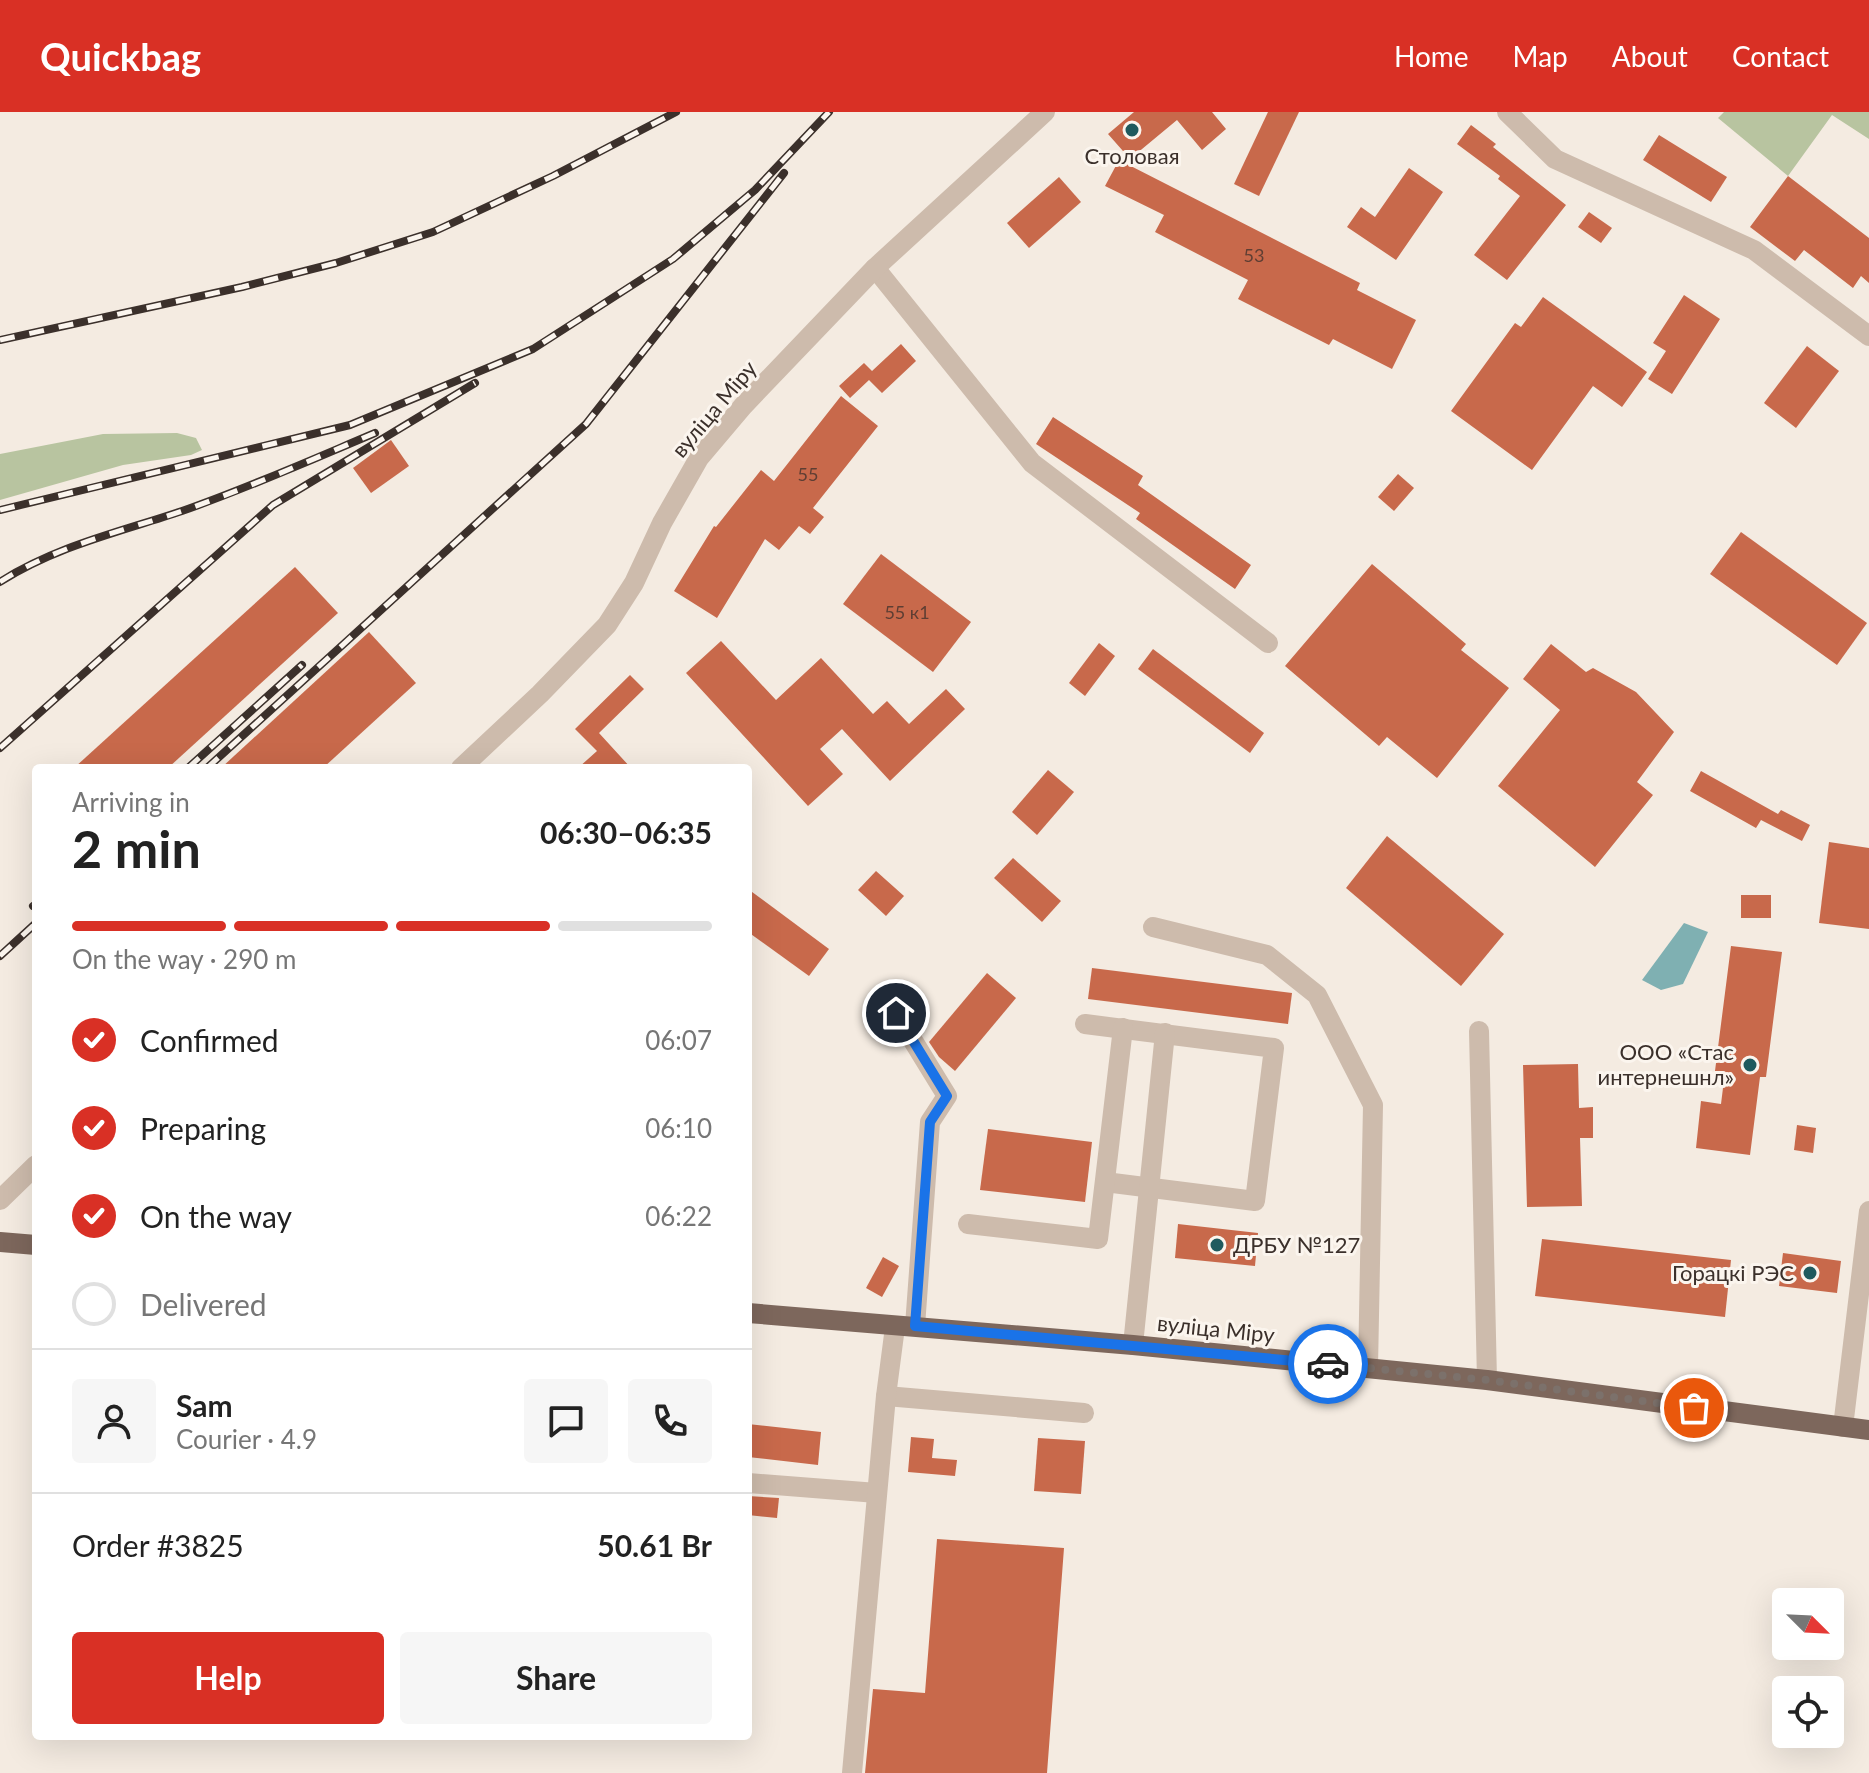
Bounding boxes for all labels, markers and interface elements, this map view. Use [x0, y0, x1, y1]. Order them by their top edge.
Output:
text: Quickbag [40, 33, 201, 79]
text: Home [1394, 39, 1469, 73]
text: Map [1513, 39, 1568, 73]
text: About [1612, 39, 1688, 73]
text: Contact [1732, 39, 1829, 73]
marker: Столовая [1123, 121, 1141, 139]
place label: Столовая [1084, 142, 1180, 169]
house number: 53 [1244, 244, 1264, 266]
street label: вуліца Міру [665, 354, 762, 463]
house number: 55 [798, 463, 818, 485]
house number: 55 к1 [884, 601, 930, 623]
text: Arriving in [72, 786, 190, 818]
text: 06:30–06:35 [540, 814, 712, 850]
text: 2 min [72, 817, 201, 879]
text: On the way · 290 m [72, 943, 296, 975]
pin [862, 979, 930, 1047]
icon: home [874, 991, 918, 1035]
icon: check [72, 1018, 116, 1062]
text: Confirmed [140, 1022, 279, 1058]
text: 06:07 [645, 1024, 712, 1056]
place label: ООО «Стас интернешнл» [1598, 1038, 1734, 1090]
marker: ООО «Стас интернешнл» [1741, 1056, 1759, 1074]
icon: check [72, 1106, 116, 1150]
text: Preparing [140, 1110, 266, 1146]
text: 06:10 [645, 1112, 712, 1144]
icon: check [72, 1194, 116, 1238]
text: On the way [140, 1198, 292, 1234]
text: 06:22 [645, 1200, 712, 1232]
place label: ДРБУ №127 [1233, 1231, 1360, 1258]
marker: ДРБУ №127 [1208, 1236, 1226, 1254]
place label: Горацкі РЭС [1672, 1259, 1794, 1286]
marker: Горацкі РЭС [1801, 1264, 1819, 1282]
text: Delivered [140, 1286, 267, 1322]
street label: вуліца Міру [1156, 1309, 1277, 1348]
courier [1288, 1324, 1368, 1404]
icon: car [1306, 1342, 1350, 1386]
pin [1660, 1374, 1728, 1442]
button: person [72, 1379, 156, 1463]
button: chat [524, 1379, 608, 1463]
button: phone [628, 1379, 712, 1463]
icon: bag [1672, 1386, 1716, 1430]
text: Sam [176, 1387, 233, 1423]
text: Courier · 4.9 [176, 1423, 317, 1455]
text: Order #3825 [72, 1527, 244, 1563]
text: 50.61 Br [597, 1527, 712, 1563]
north arrow [1772, 1588, 1844, 1660]
map controls [1772, 1588, 1844, 1748]
button: Help [72, 1632, 384, 1724]
button: Share [400, 1632, 712, 1724]
button: locate [1772, 1676, 1844, 1748]

